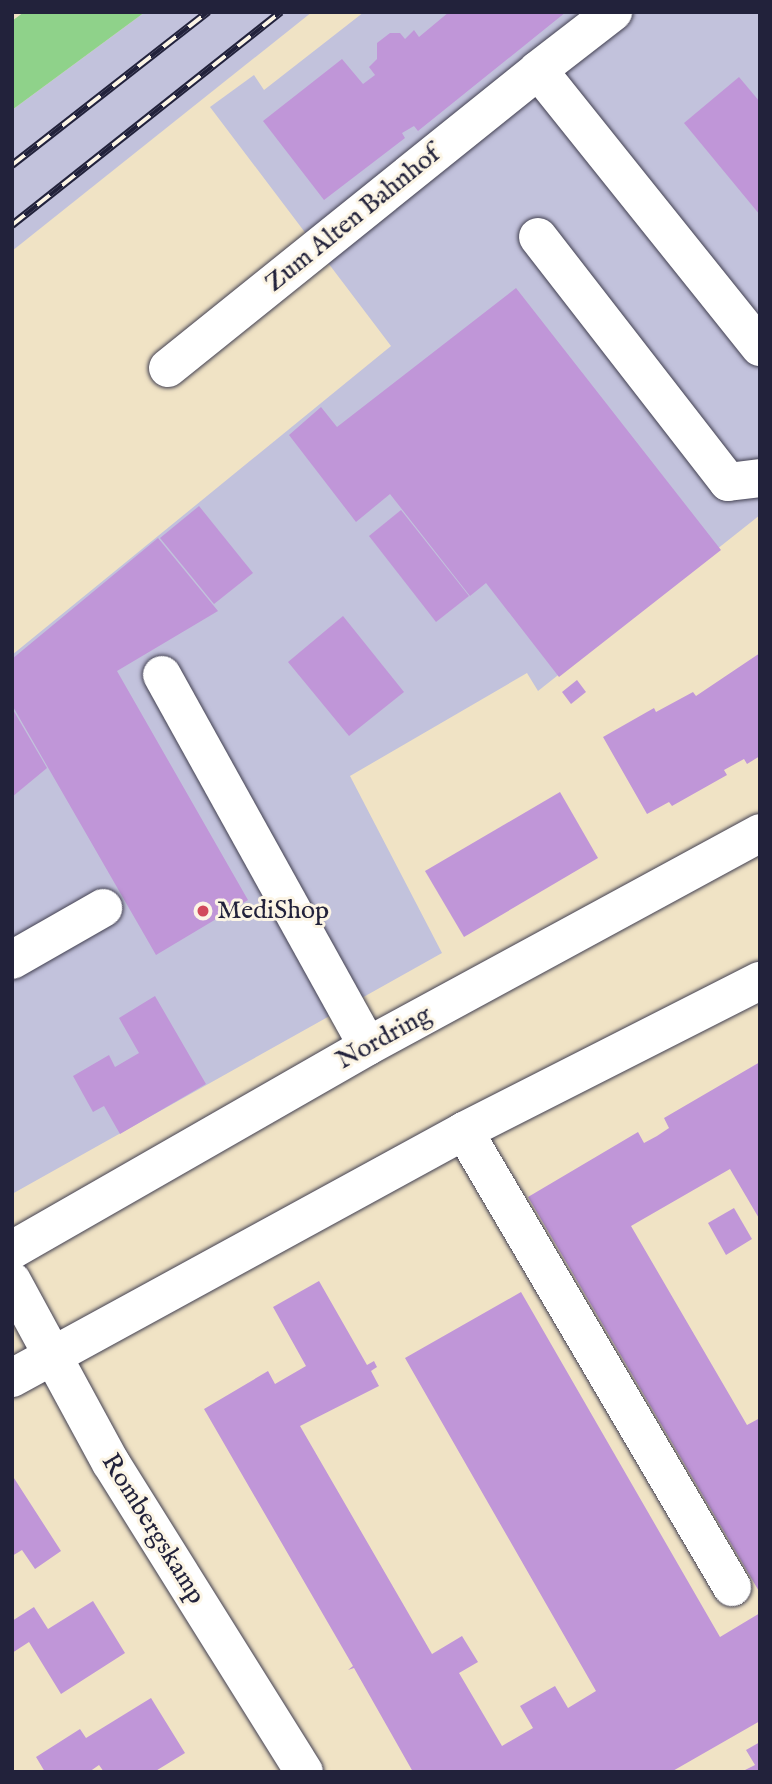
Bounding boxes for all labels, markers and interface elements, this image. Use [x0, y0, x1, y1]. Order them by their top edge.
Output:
street label: Zum Alten Bahnhof [259, 139, 447, 299]
place label: MediShop [217, 895, 329, 927]
marker: MediShop [195, 903, 211, 919]
street label: Nordring [331, 999, 437, 1077]
street label: Rombergskamp [94, 1448, 212, 1610]

